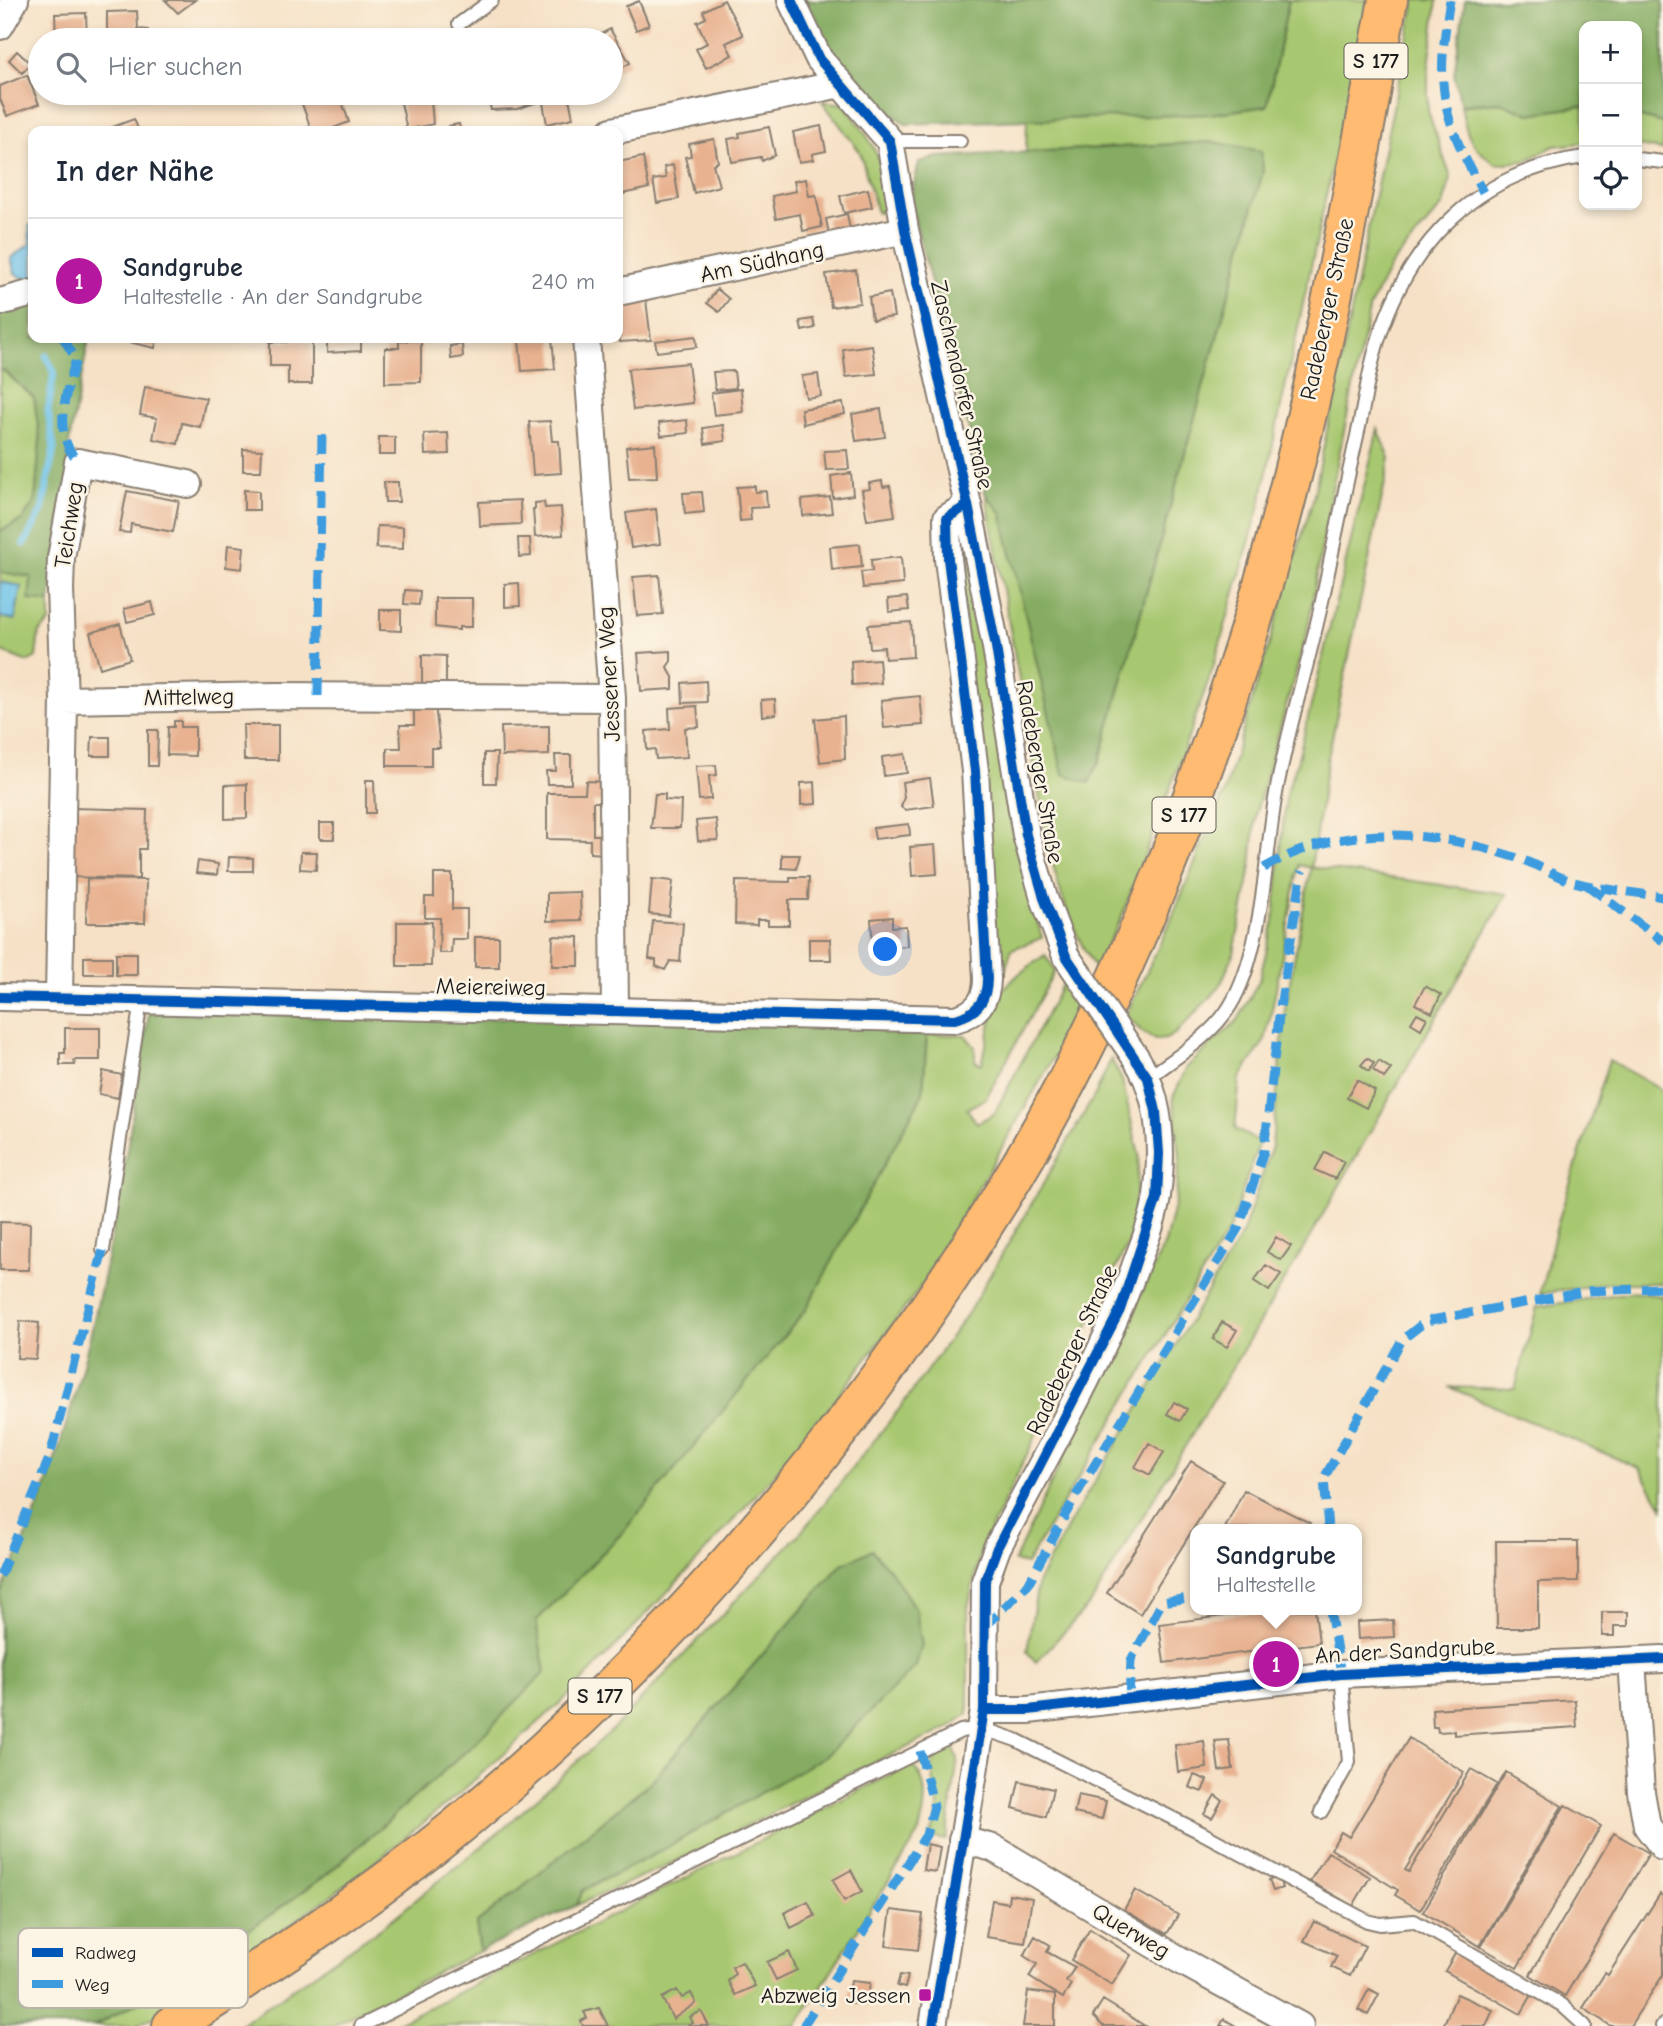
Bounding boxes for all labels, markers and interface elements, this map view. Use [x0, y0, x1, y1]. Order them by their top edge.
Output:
map controls [1579, 21, 1642, 210]
button: + [1579, 21, 1642, 84]
search box [28, 28, 623, 105]
road number: S 177 [1344, 43, 1408, 78]
icon: search [52, 48, 90, 86]
text: Hier suchen [108, 52, 243, 82]
button: − [1579, 84, 1642, 147]
button: locate [1579, 147, 1642, 210]
text: In der Nähe [56, 154, 214, 189]
street label: Radeberger Straße [1295, 216, 1359, 402]
street label: Am Südhang [698, 236, 826, 288]
text: Sandgrube [123, 253, 243, 283]
text: 1 [74, 268, 84, 295]
text: 240 m [531, 268, 595, 295]
street label: Zaschendorfer Straße [925, 278, 999, 492]
text: Haltestelle · An der Sandgrube [123, 283, 423, 310]
street label: Teichweg [49, 480, 89, 570]
street label: Jessener Weg [592, 605, 626, 743]
street label: Radeberger Straße [1011, 678, 1069, 866]
street label: Mittelweg [143, 683, 235, 711]
road number: S 177 [1152, 798, 1216, 832]
your location [868, 932, 902, 966]
street label: Meiereiweg [436, 973, 546, 1001]
street label: Radeberger Straße [1021, 1260, 1123, 1440]
popup [1190, 1524, 1362, 1615]
text: Sandgrube [1216, 1541, 1336, 1571]
text: Haltestelle [1216, 1571, 1316, 1598]
street label: An der Sandgrube [1314, 1633, 1496, 1669]
pin: 1 [1253, 1638, 1299, 1690]
road number: S 177 [568, 1678, 632, 1714]
street label: Querweg [1087, 1897, 1175, 1965]
legend [18, 1928, 248, 2008]
text: Radweg [75, 1942, 137, 1964]
text: Weg [75, 1974, 110, 1996]
place label: Abzweig Jessen [761, 1982, 911, 2009]
marker: Abzweig Jessen [917, 1987, 933, 2003]

